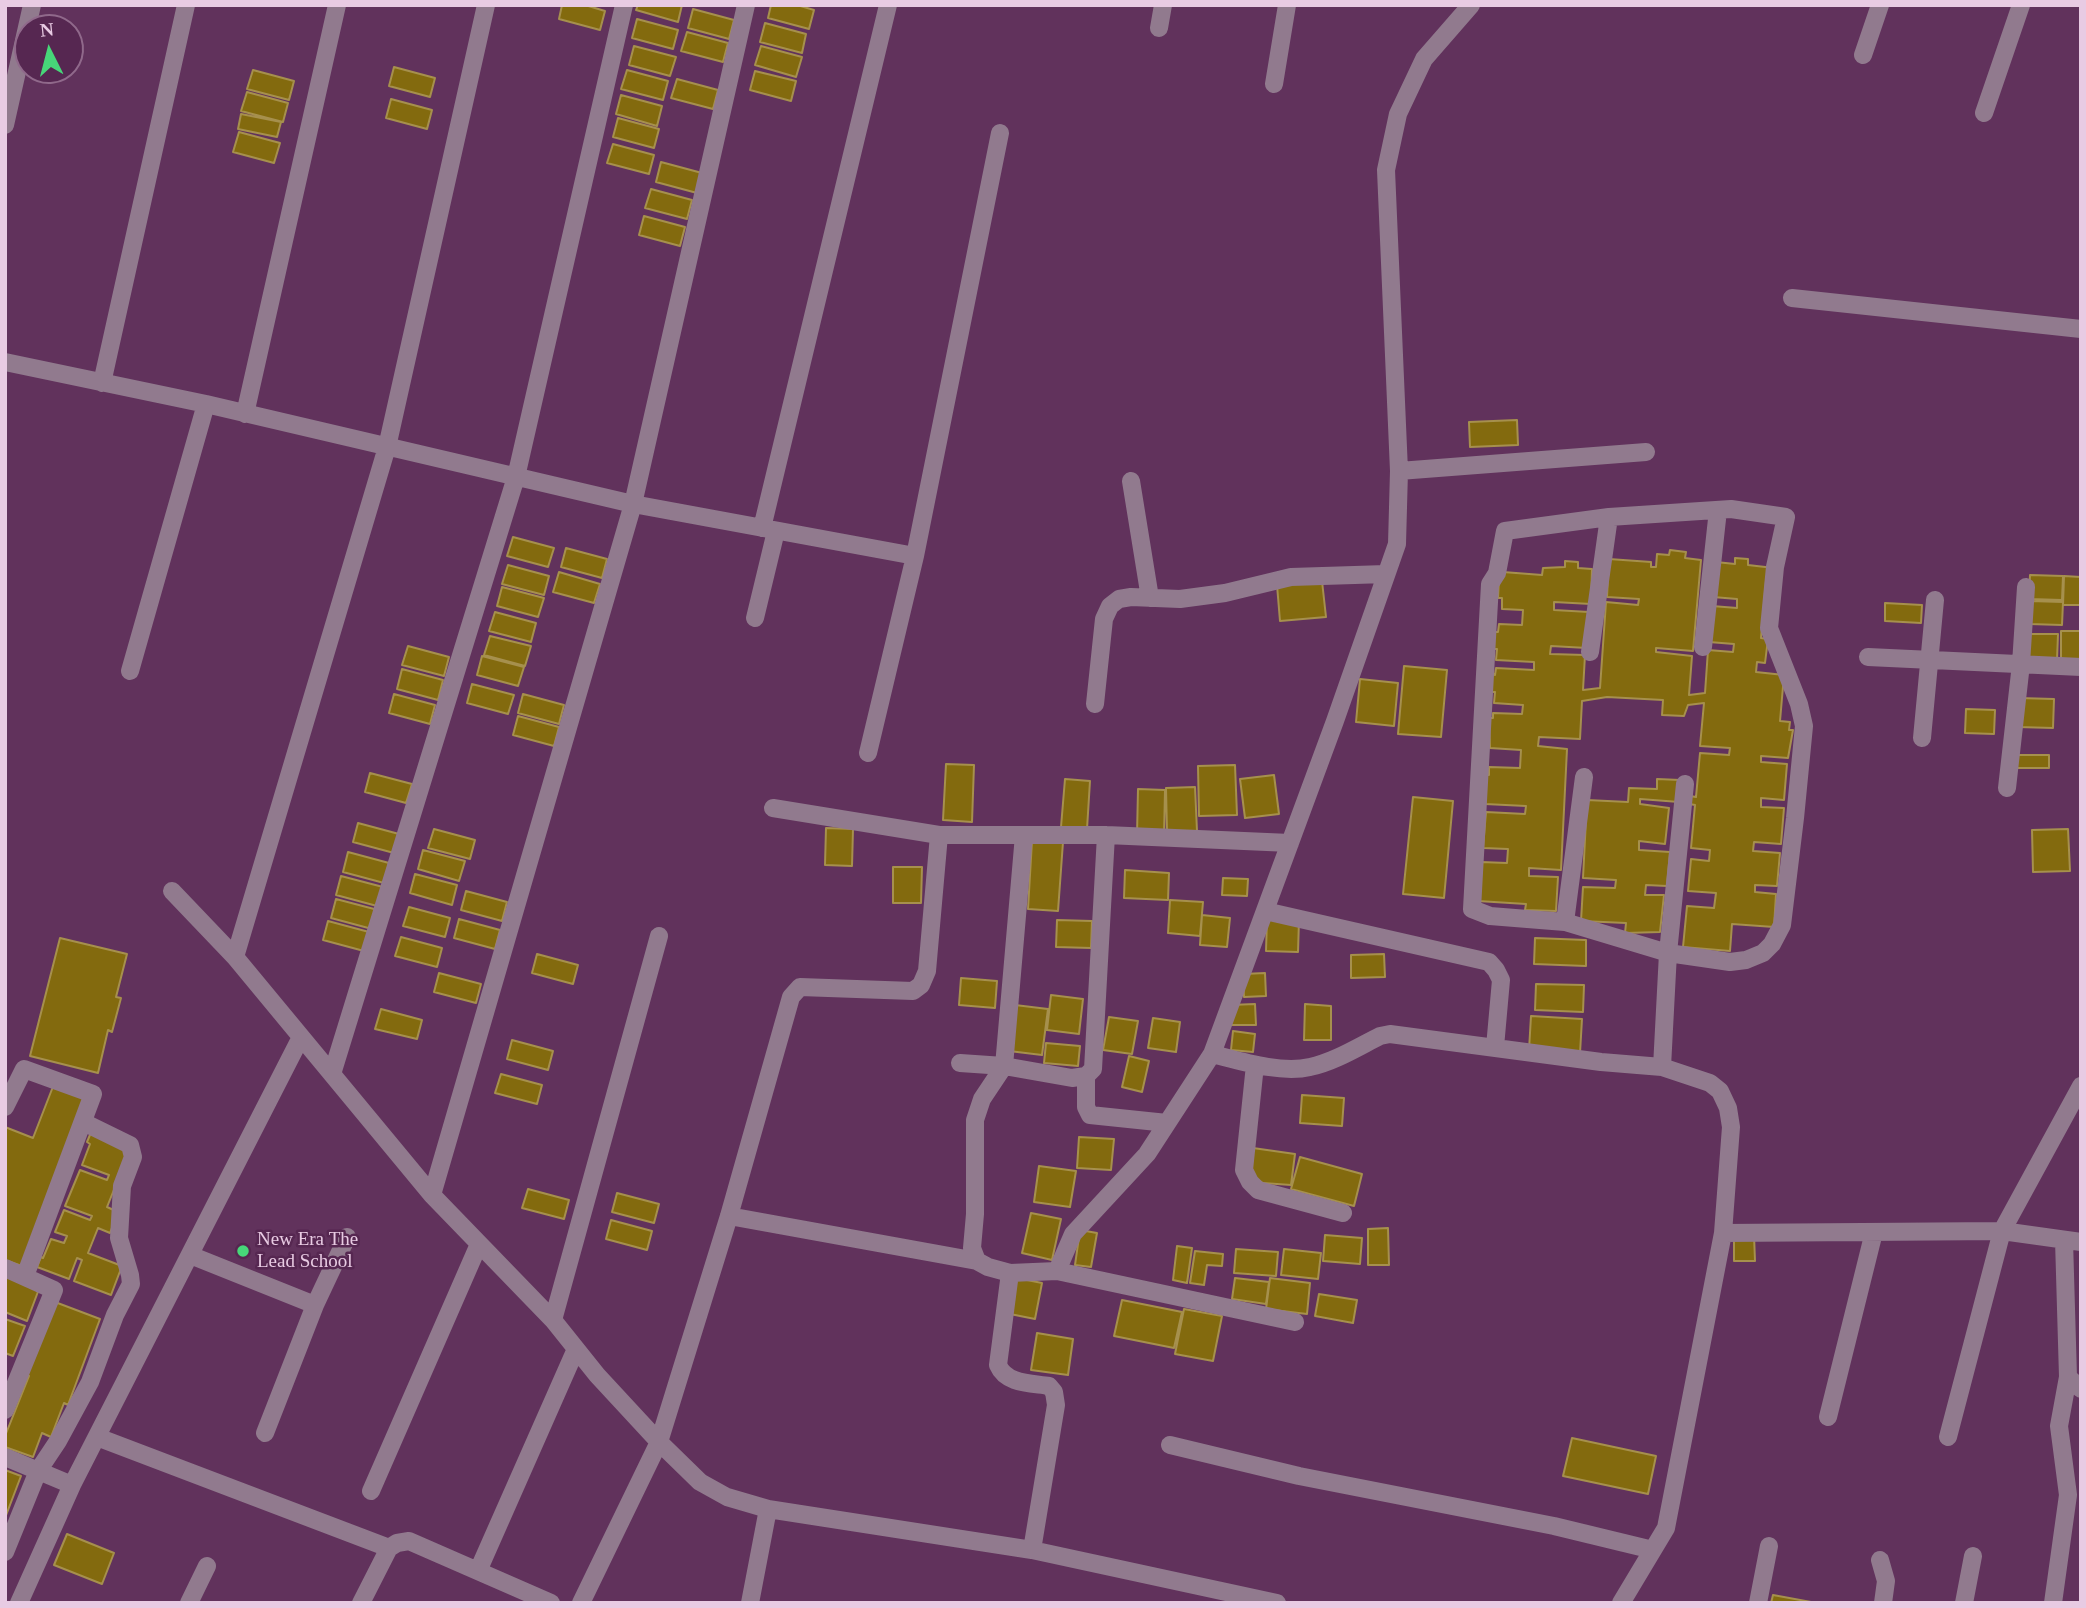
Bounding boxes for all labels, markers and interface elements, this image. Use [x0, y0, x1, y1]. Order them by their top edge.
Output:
north arrow [14, 14, 84, 84]
text: N [39, 18, 55, 41]
place label: New Era The Lead School [257, 1229, 358, 1273]
marker: New Era The Lead School [235, 1243, 251, 1259]

